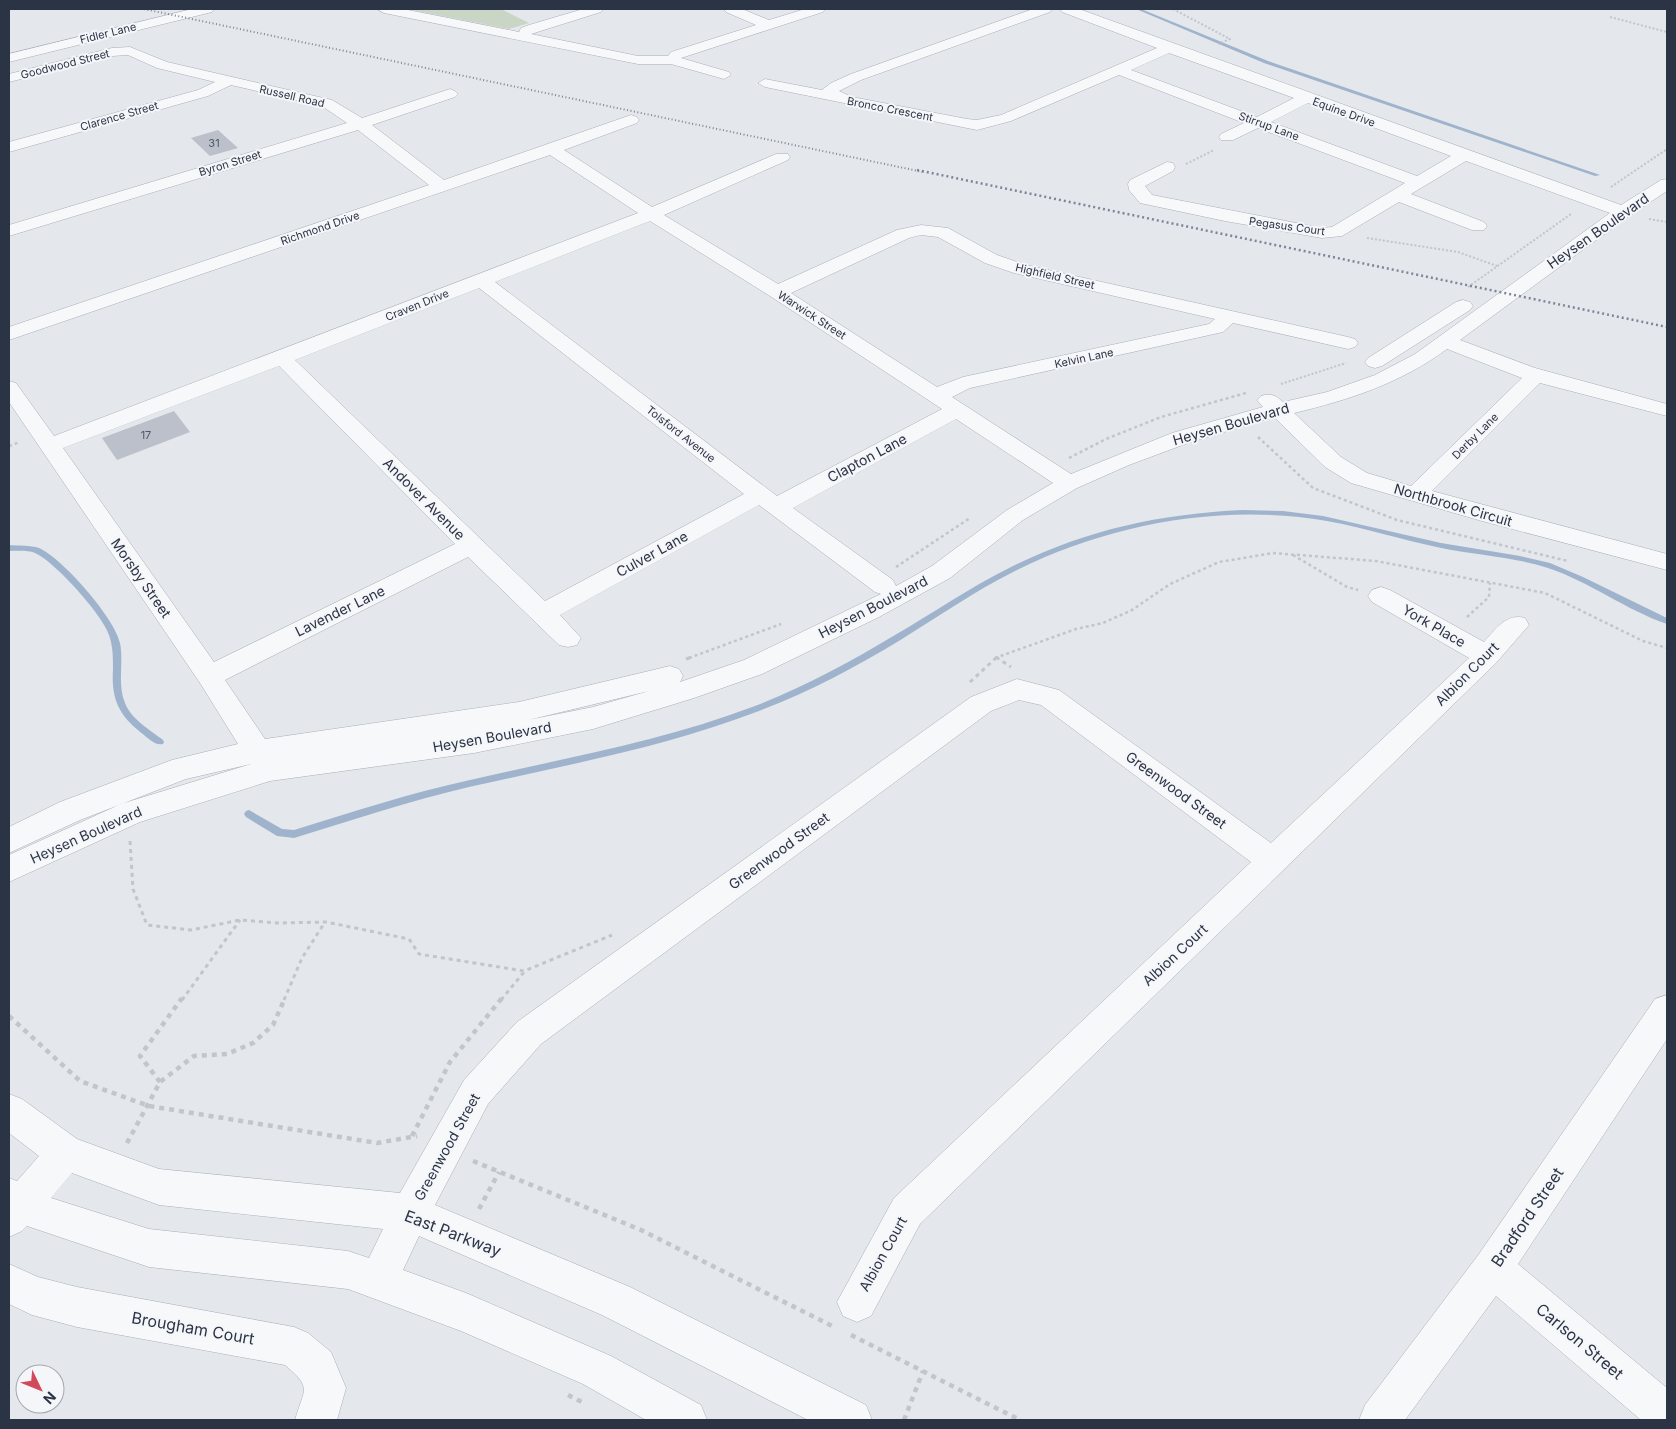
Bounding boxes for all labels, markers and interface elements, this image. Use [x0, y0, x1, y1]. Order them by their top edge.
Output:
street label: Fidler Lane [78, 19, 138, 47]
street label: Goodwood Street [19, 46, 111, 82]
street label: Russell Road [258, 82, 326, 110]
street label: Bronco Crescent [846, 94, 935, 124]
street label: Equine Drive [1311, 94, 1377, 130]
street label: Clarence Street [78, 98, 160, 134]
street label: Stirrup Lane [1237, 109, 1301, 143]
house number: 31 [208, 136, 220, 150]
street label: Byron Street [197, 147, 263, 179]
street label: Heysen Boulevard [1544, 189, 1652, 272]
street label: Richmond Drive [279, 208, 361, 248]
street label: Pegasus Court [1248, 214, 1326, 238]
street label: Highfield Street [1014, 260, 1096, 292]
street label: Craven Drive [383, 286, 451, 324]
street label: Warwick Street [775, 288, 849, 343]
street label: Kelvin Lane [1053, 345, 1115, 371]
street label: Heysen Boulevard [1171, 399, 1291, 448]
street label: Tolsford Avenue [644, 403, 718, 465]
street label: Derby Lane [1449, 410, 1501, 462]
house number: 17 [141, 428, 151, 442]
street label: Clapton Lane [824, 430, 909, 486]
street label: Andover Avenue [380, 454, 469, 543]
street label: Northbrook Circuit [1392, 480, 1515, 530]
street label: Culver Lane [613, 527, 690, 580]
street label: Morsby Street [108, 535, 175, 621]
street label: Heysen Boulevard [815, 572, 930, 641]
street label: Lavender Lane [292, 581, 387, 640]
street label: York Place [1400, 601, 1469, 651]
street label: Albion Court [1431, 638, 1502, 709]
street label: Heysen Boulevard [431, 718, 553, 755]
street label: Greenwood Street [1123, 747, 1230, 832]
street label: Heysen Boulevard [27, 802, 144, 867]
street label: Greenwood Street [725, 808, 833, 893]
street label: Albion Court [1139, 920, 1211, 989]
street label: Greenwood Street [410, 1090, 483, 1203]
street label: Bradford Street [1486, 1164, 1568, 1270]
street label: East Parkway [402, 1205, 504, 1261]
street label: Albion Court [855, 1213, 910, 1294]
street label: Carlson Street [1532, 1299, 1628, 1383]
street label: Brougham Court [130, 1307, 256, 1349]
north arrow [15, 1364, 65, 1414]
text: N [40, 1389, 60, 1408]

